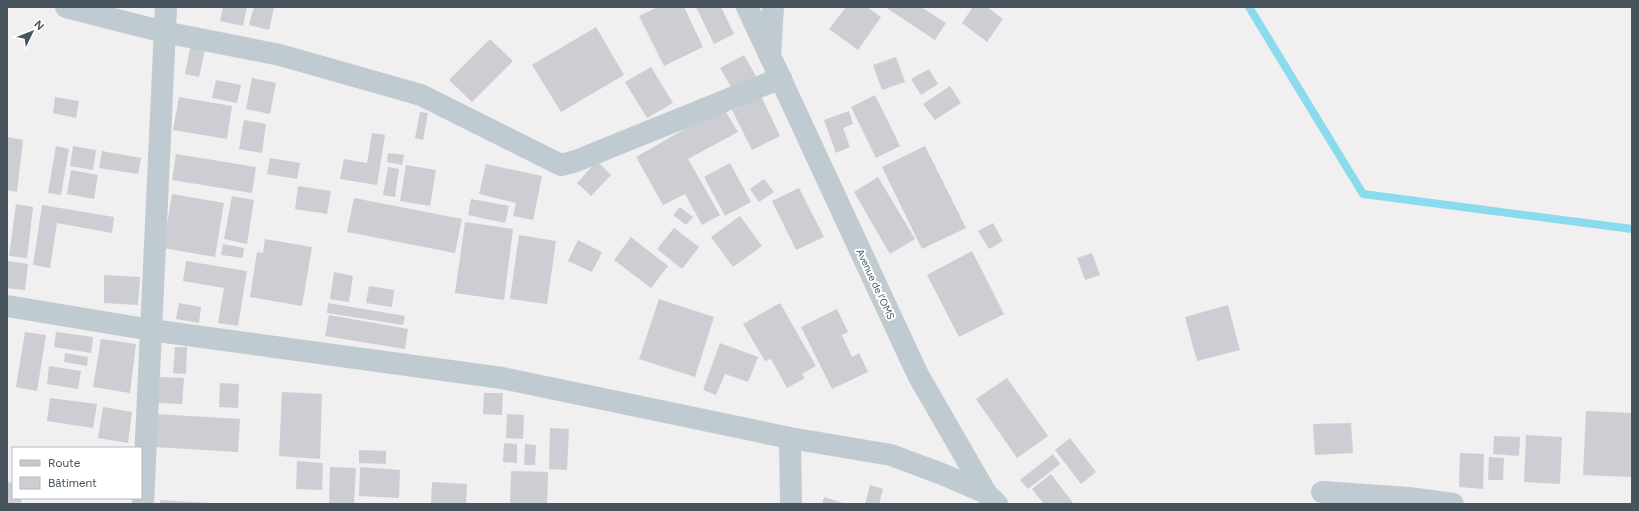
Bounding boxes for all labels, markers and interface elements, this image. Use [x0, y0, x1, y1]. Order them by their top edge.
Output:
north arrow [12, 12, 52, 52]
text: N [31, 18, 47, 33]
street label: Avenue de l'OMS [853, 247, 898, 322]
legend [12, 447, 142, 499]
text: Route [48, 456, 81, 470]
text: Bâtiment [48, 476, 97, 490]

